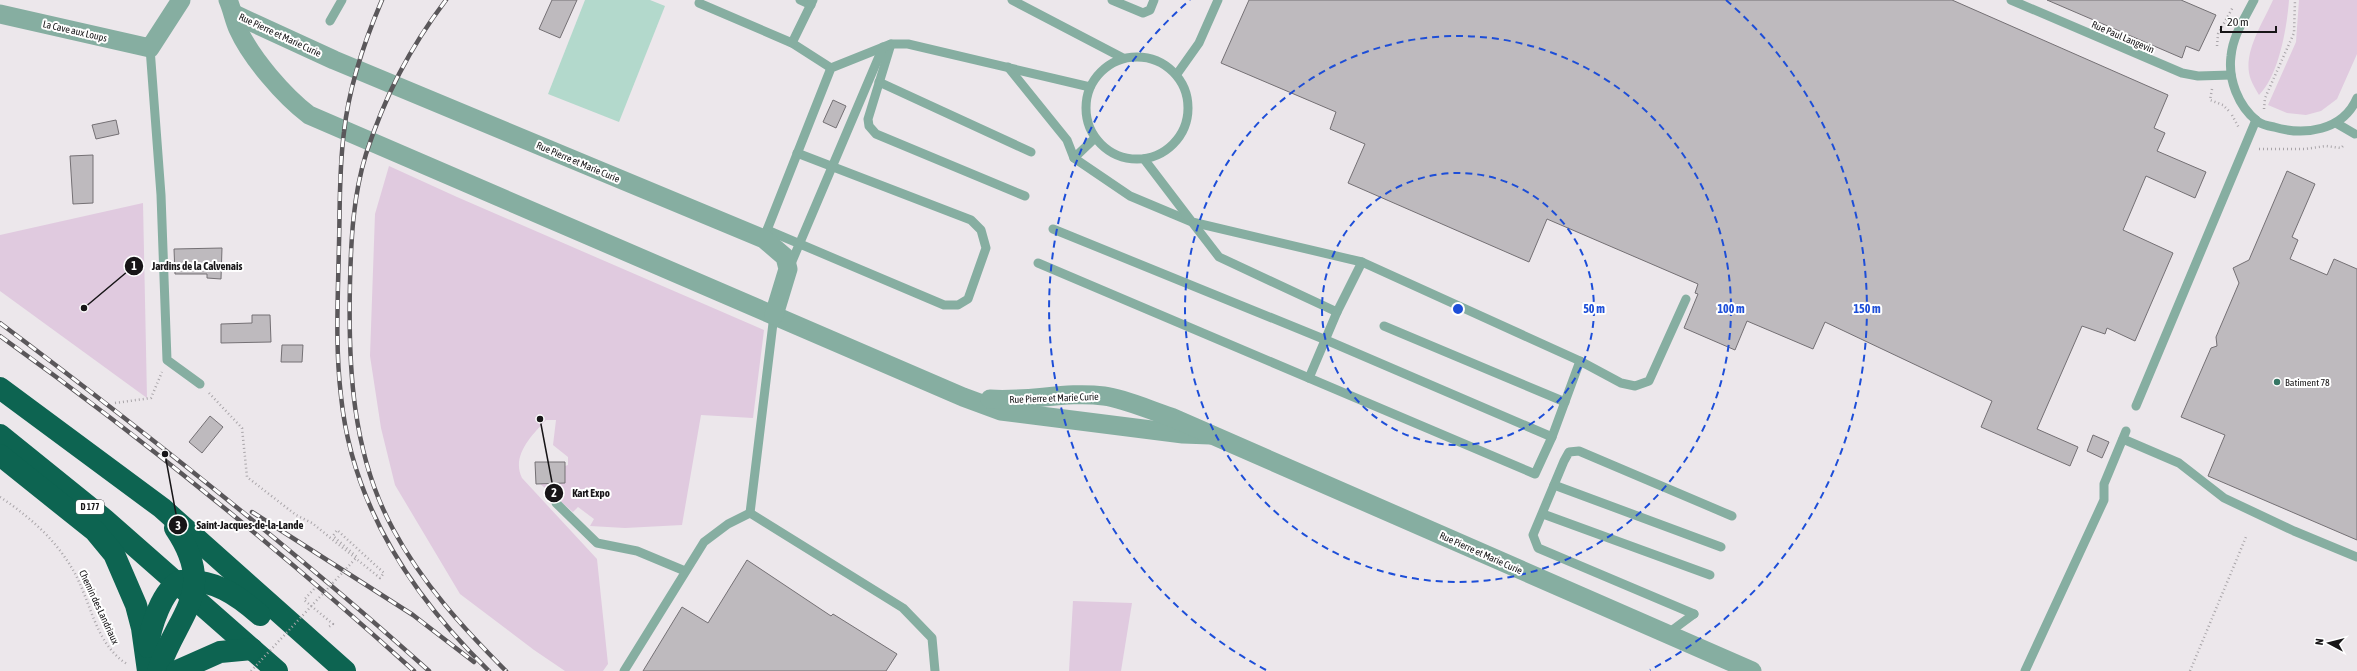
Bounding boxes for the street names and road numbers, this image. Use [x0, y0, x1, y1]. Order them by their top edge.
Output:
street label: Rue Pierre et Marie Curie [237, 11, 323, 59]
street label: La Cave aux Loups [42, 18, 109, 44]
street label: Rue Paul Langevin [2090, 19, 2156, 55]
street label: Rue Pierre et Marie Curie [535, 139, 622, 185]
street label: Rue Pierre et Marie Curie [1009, 391, 1099, 405]
road number: D 177 [76, 500, 104, 514]
street label: Rue Pierre et Marie Curie [1438, 530, 1525, 576]
street label: Chemin des Landriaux [77, 568, 121, 646]

